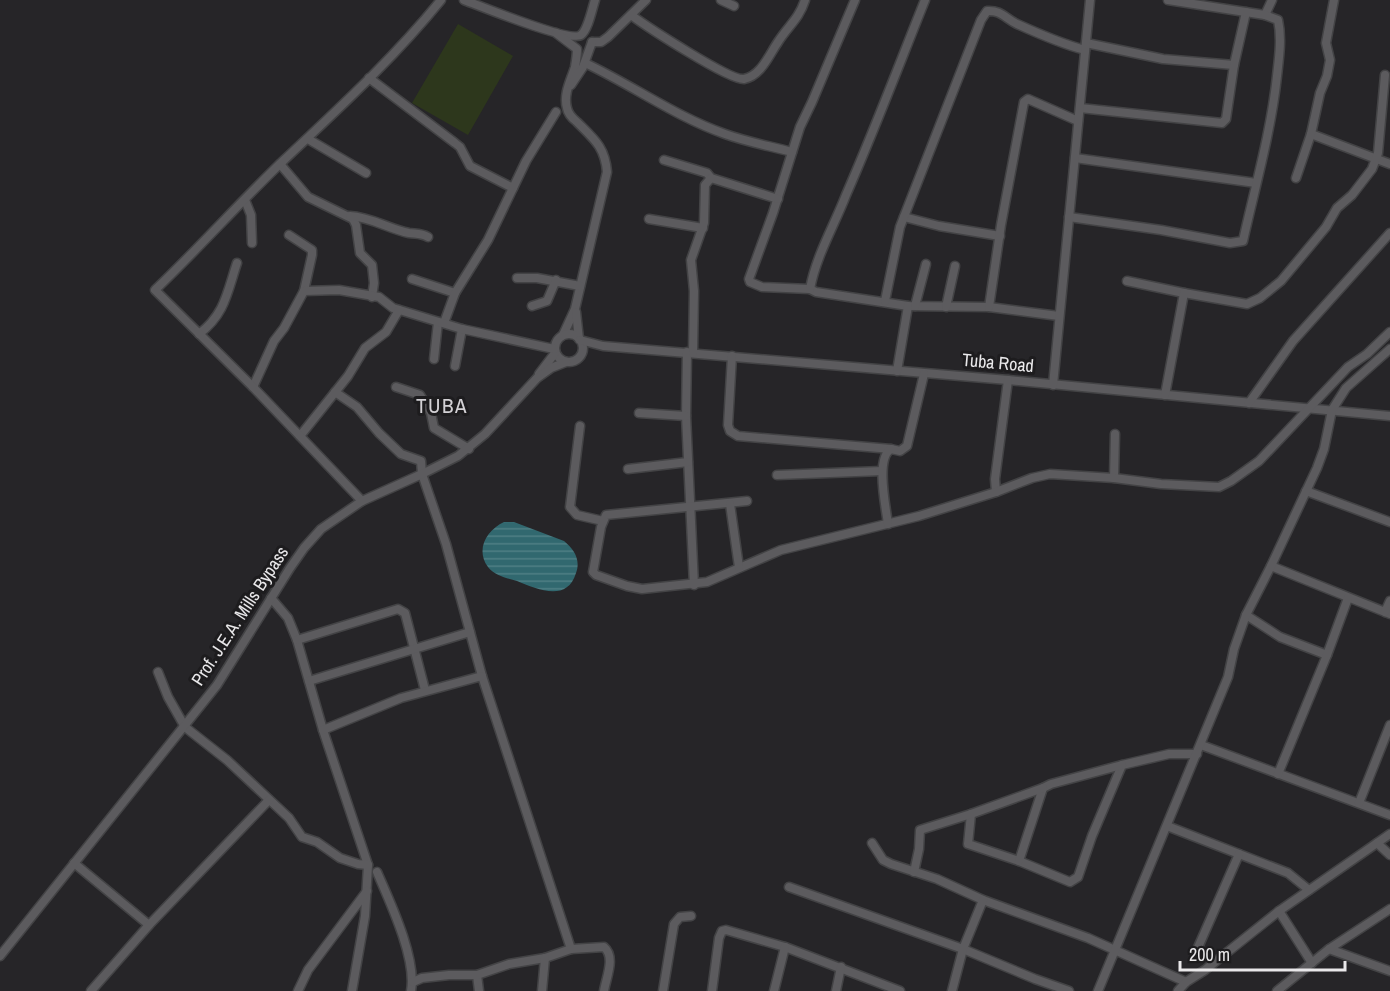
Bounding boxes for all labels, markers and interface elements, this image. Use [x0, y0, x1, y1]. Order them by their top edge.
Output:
street label: Tuba Road [961, 347, 1035, 378]
district label: TUBA [416, 391, 468, 420]
street label: Prof. J.E.A. Mills Bypass [185, 541, 294, 690]
scale bar [1180, 934, 1345, 972]
text: 200 m [1189, 942, 1230, 967]

